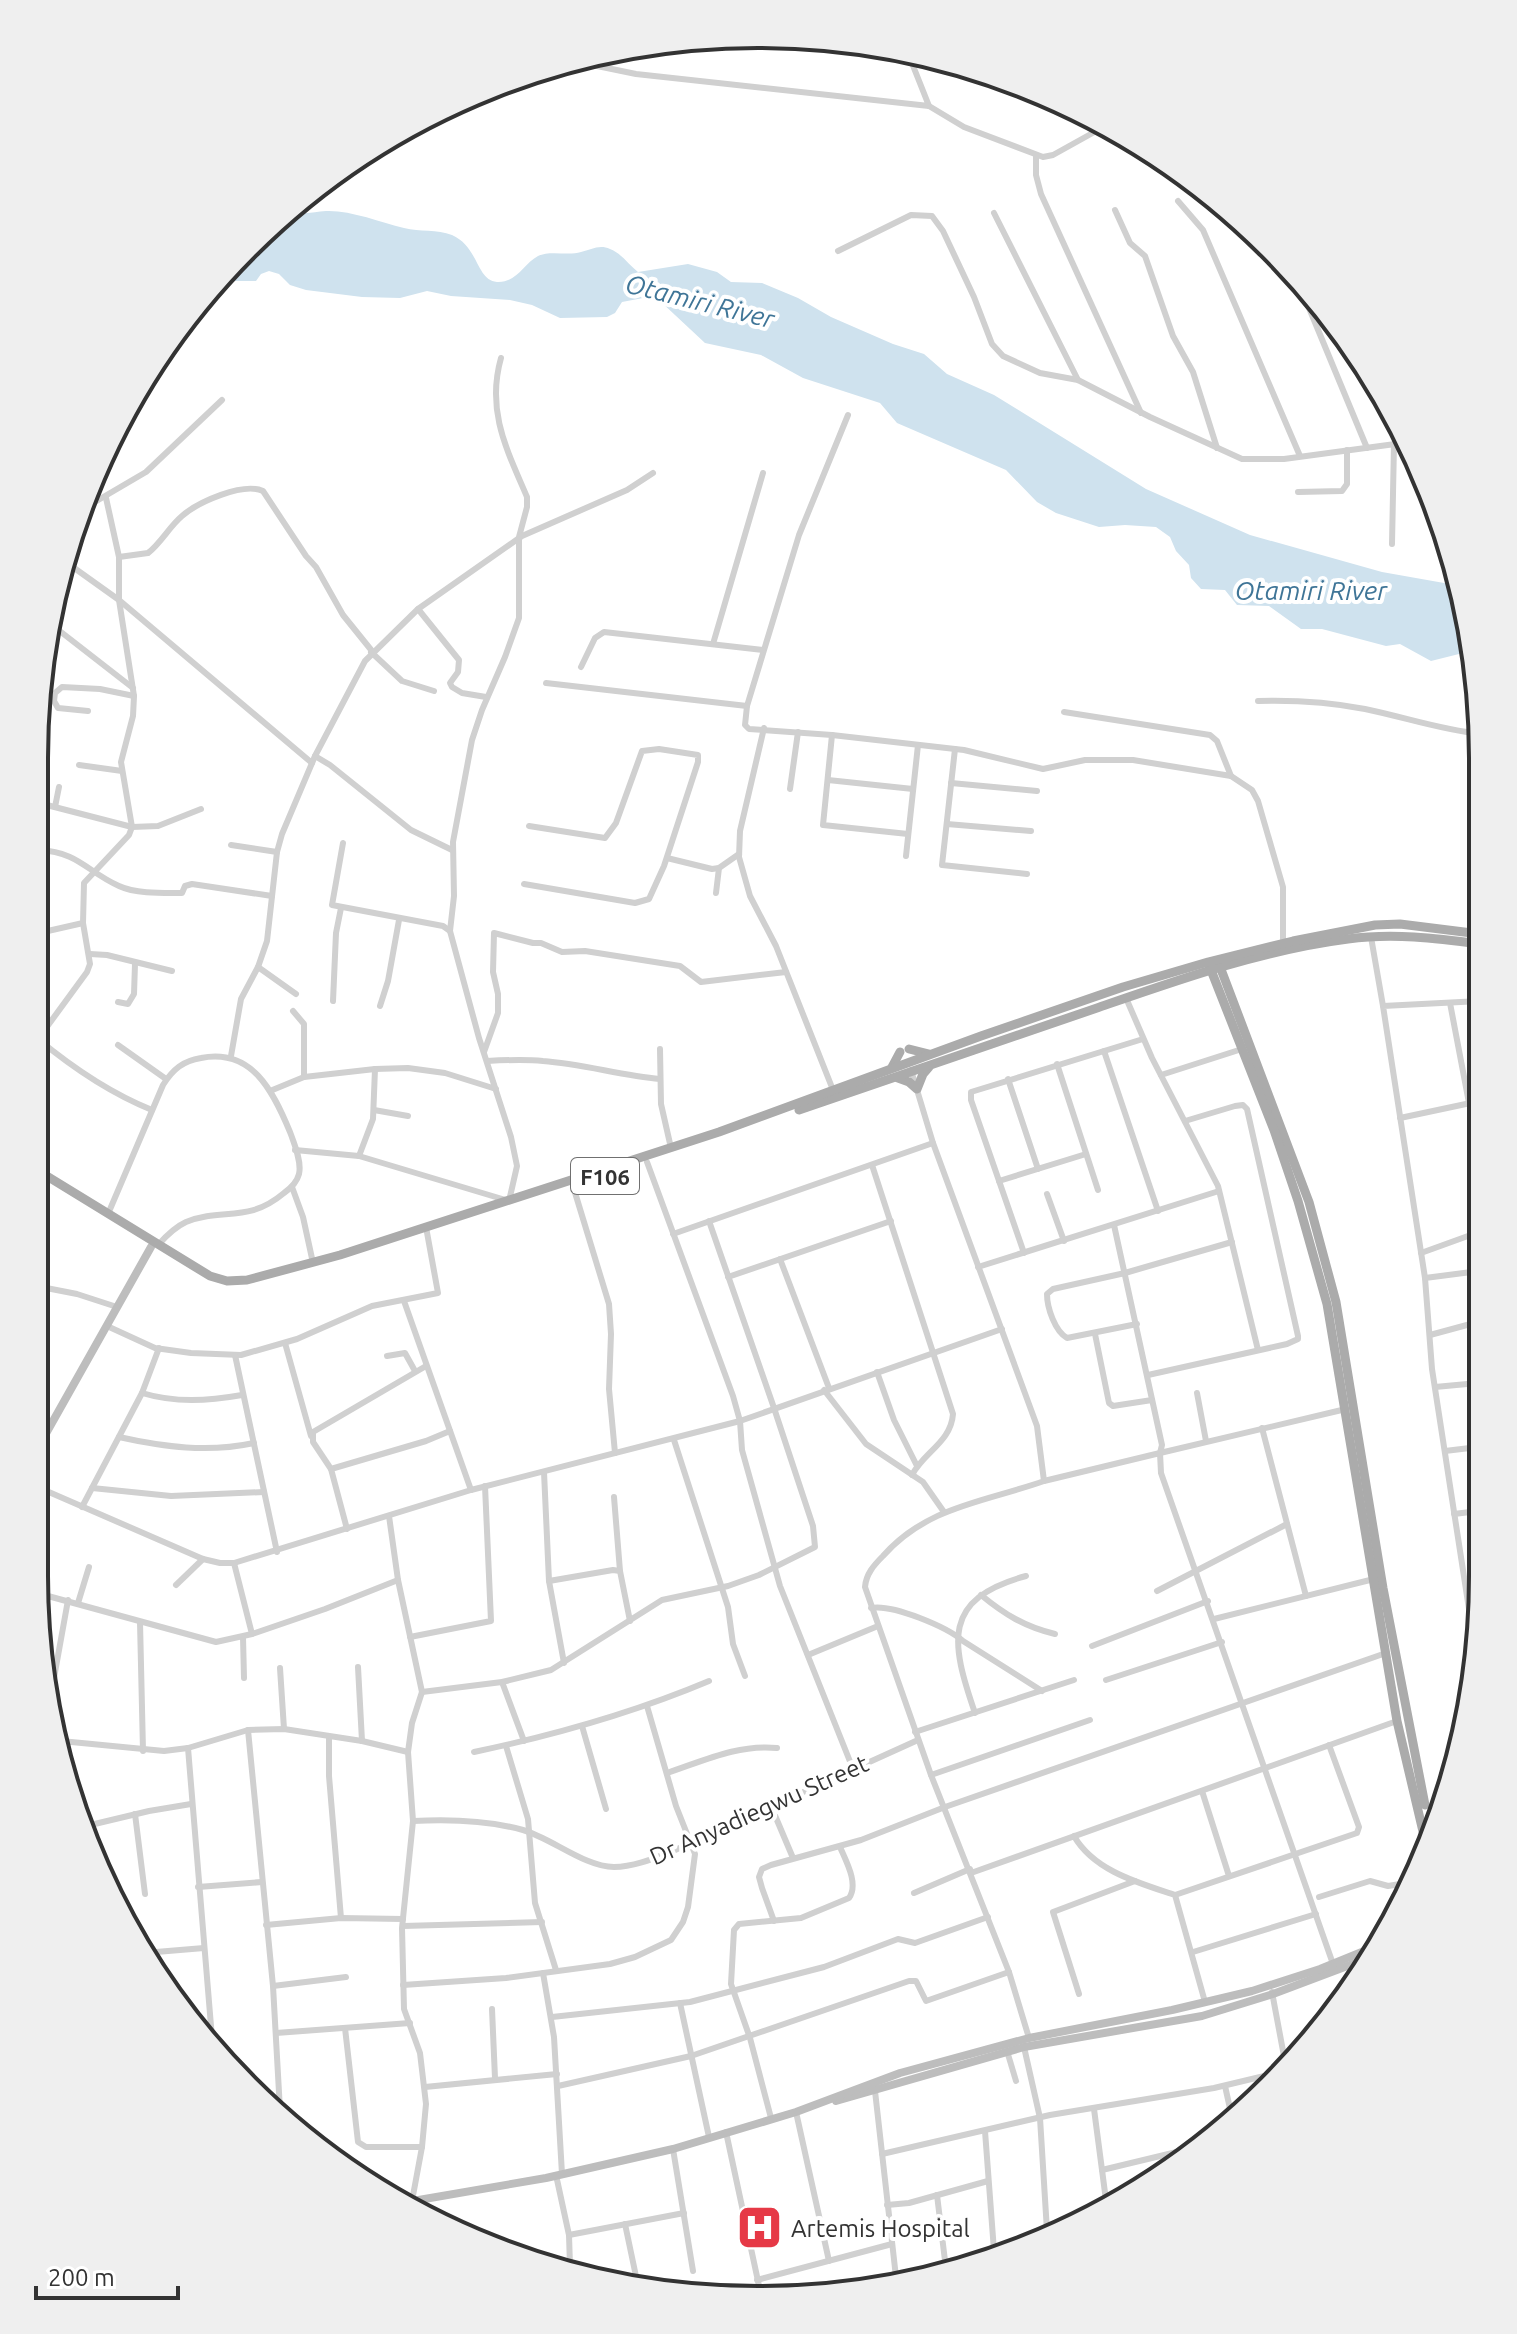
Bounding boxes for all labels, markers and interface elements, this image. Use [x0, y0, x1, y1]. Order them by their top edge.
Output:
water label: Otamiri River [623, 269, 778, 334]
water label: Otamiri River [1235, 576, 1388, 605]
road number: F106 [571, 1158, 639, 1194]
street label: Dr Anyadiegwu Street [646, 1749, 873, 1870]
hospital icon: Artemis Hospital [736, 2204, 784, 2252]
place label: Artemis Hospital [791, 2215, 970, 2242]
scale bar [36, 2250, 178, 2300]
text: 200 m [48, 2264, 115, 2291]

